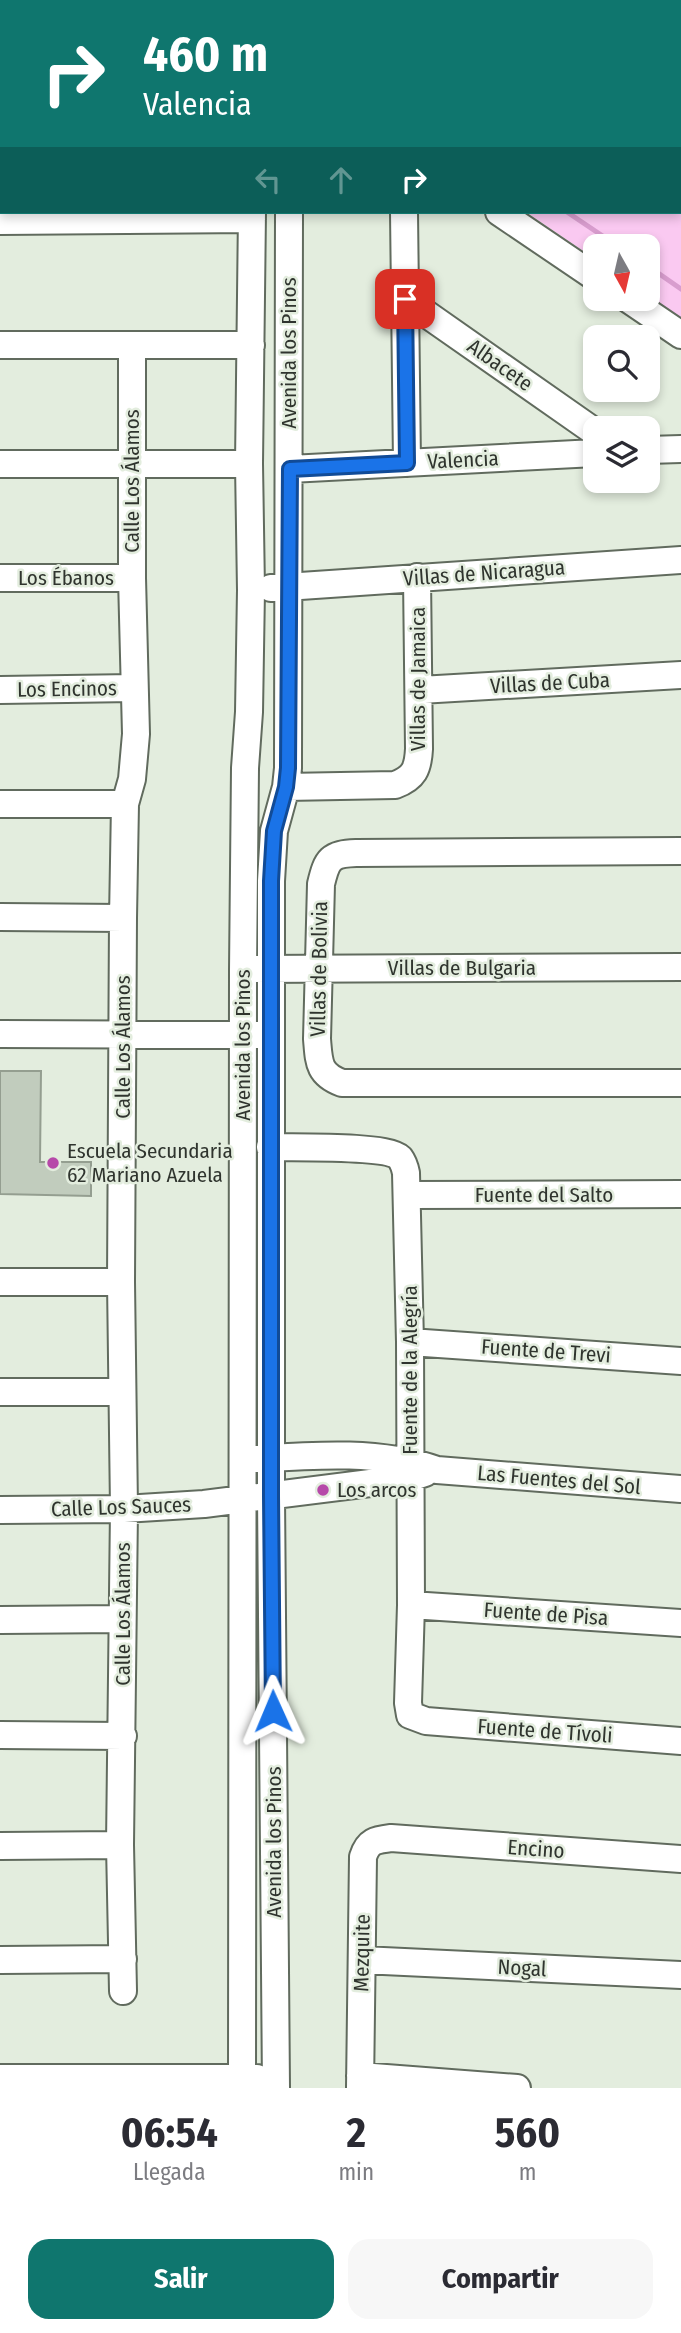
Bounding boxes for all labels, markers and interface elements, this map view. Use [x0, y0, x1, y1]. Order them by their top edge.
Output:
text: 460 m [143, 25, 268, 84]
icon: right [28, 28, 119, 119]
text: Valencia [143, 85, 252, 123]
icon: left [249, 161, 287, 199]
icon: ahead [322, 161, 360, 199]
icon: right [395, 161, 433, 199]
north arrow [583, 234, 660, 312]
map controls [583, 234, 660, 493]
pin [375, 269, 435, 329]
street label: Avenida los Pinos [276, 277, 302, 429]
icon: arrive [386, 280, 424, 318]
button: search [583, 325, 660, 402]
street label: Albacete [462, 333, 538, 397]
street label: Calle Los Álamos [119, 409, 145, 553]
button: layers [583, 416, 660, 493]
street label: Valencia [427, 445, 499, 475]
street label: Villas de Nicaragua [402, 554, 566, 592]
street label: Los Ébanos [18, 565, 114, 591]
street label: Villas de Jamaica [405, 607, 431, 751]
street label: Villas de Cuba [489, 667, 611, 699]
street label: Los Encinos [17, 675, 117, 703]
street label: Villas de Bolivia [305, 901, 333, 1037]
street label: Villas de Bulgaria [388, 955, 536, 981]
street label: Avenida los Pinos [230, 969, 256, 1121]
street label: Calle Los Álamos [110, 975, 136, 1119]
place label: Escuela Secundaria 62 Mariano Azuela [67, 1138, 233, 1188]
marker: Escuela Secundaria 62 Mariano Azuela [45, 1155, 61, 1171]
street label: Fuente del Salto [475, 1182, 613, 1208]
street label: Fuente de la Alegría [397, 1285, 423, 1455]
street label: Fuente de Trevi [480, 1333, 612, 1369]
street label: Las Fuentes del Sol [476, 1460, 642, 1500]
place label: Los arcos [337, 1477, 416, 1503]
marker: Los arcos [315, 1482, 331, 1498]
street label: Calle Los Sauces [50, 1492, 192, 1522]
street label: Calle Los Álamos [110, 1542, 136, 1686]
street label: Fuente de Pisa [483, 1597, 609, 1631]
position arrow [236, 1674, 310, 1748]
street label: Fuente de Tívoli [477, 1713, 613, 1749]
street label: Avenida los Pinos [261, 1766, 287, 1918]
street label: Encino [507, 1834, 565, 1864]
street label: Mezquite [348, 1914, 376, 1992]
street label: Nogal [497, 1954, 548, 1982]
text: 06:54 [121, 2108, 218, 2158]
text: 2 [347, 2108, 366, 2158]
text: 560 [495, 2108, 560, 2158]
text: Llegada [133, 2158, 205, 2186]
text: min [338, 2158, 374, 2186]
text: m [519, 2158, 536, 2186]
button: Salir [28, 2239, 334, 2319]
button: Compartir [348, 2239, 653, 2319]

